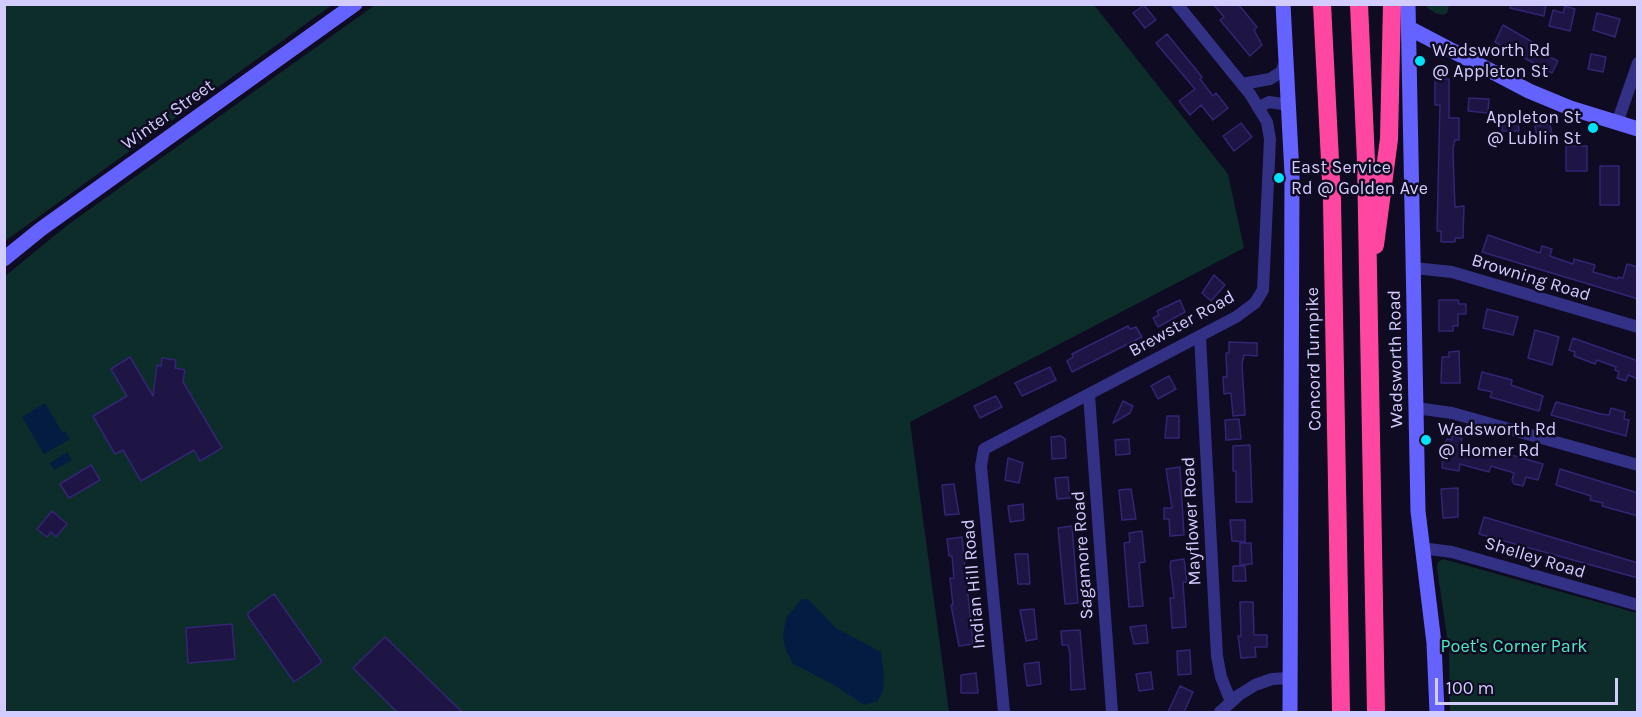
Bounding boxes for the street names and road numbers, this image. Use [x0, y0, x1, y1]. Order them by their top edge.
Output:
street label: Winter Street [117, 75, 219, 155]
street label: Browning Road [1469, 250, 1593, 306]
street label: Brewster Road [1125, 286, 1239, 362]
street label: Concord Turnpike [1302, 287, 1326, 431]
street label: Wadsworth Road [1384, 290, 1408, 428]
street label: Mayflower Road [1178, 456, 1206, 586]
street label: Sagamore Road [1068, 490, 1098, 620]
street label: Indian Hill Road [958, 518, 990, 650]
street label: Shelley Road [1482, 532, 1588, 584]

